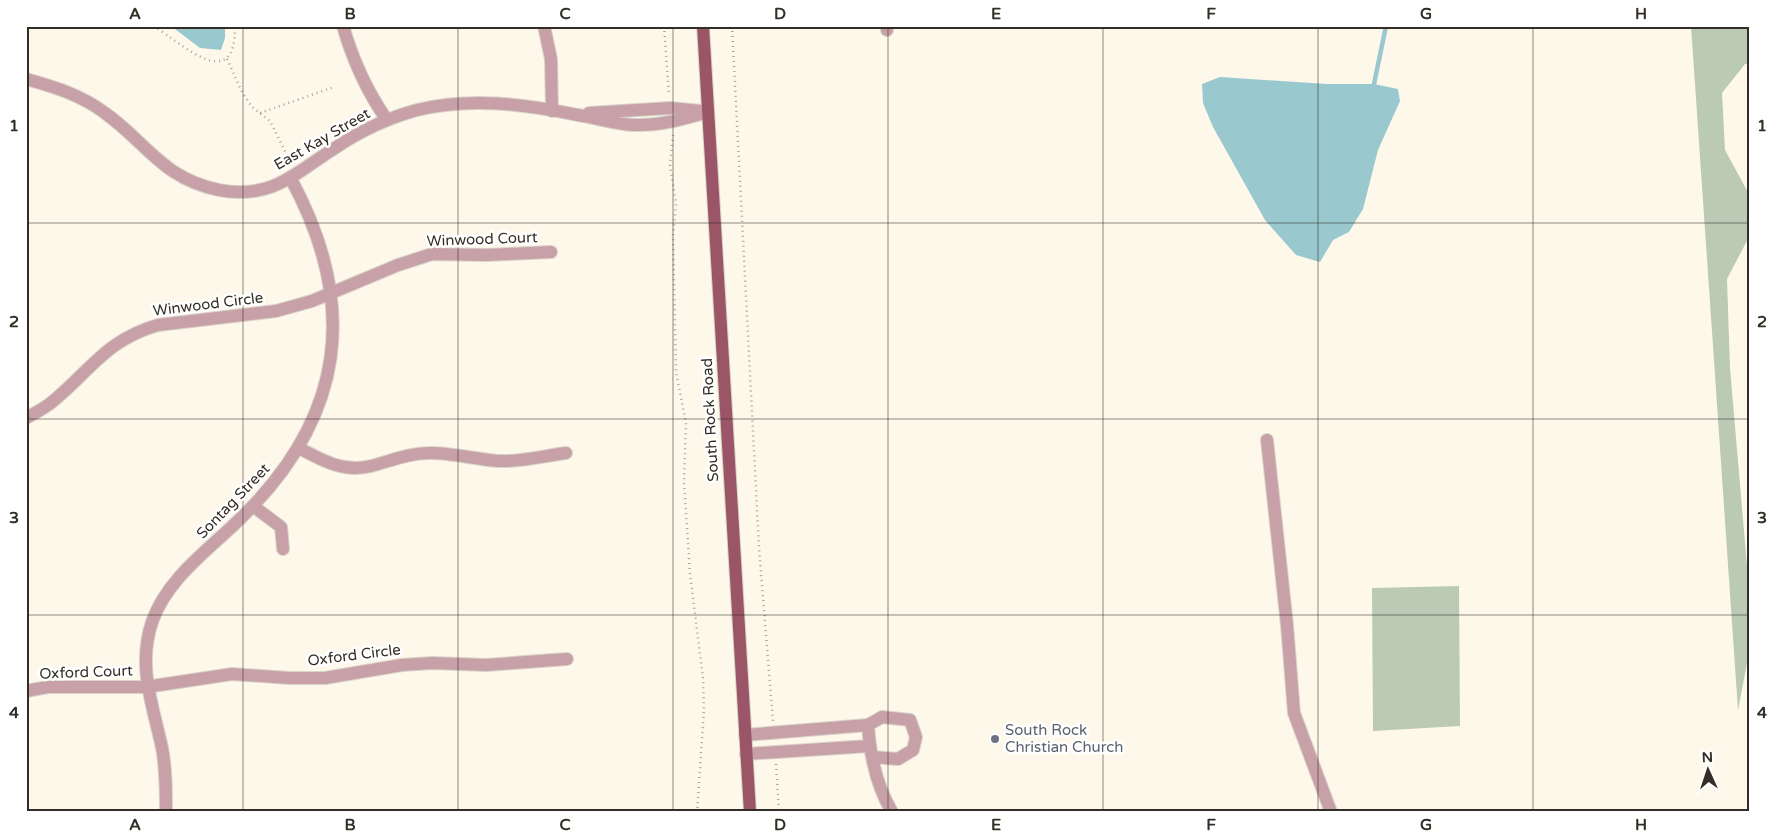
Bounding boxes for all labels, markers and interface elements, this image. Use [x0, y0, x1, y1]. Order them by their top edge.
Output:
text: A [129, 4, 141, 24]
text: B [344, 4, 356, 24]
text: C [559, 4, 571, 24]
text: D [774, 4, 786, 24]
text: E [991, 4, 1001, 24]
text: F [1206, 4, 1216, 24]
text: G [1420, 4, 1432, 24]
text: H [1635, 4, 1647, 24]
street label: East Kay Street [271, 104, 373, 174]
text: 1 [9, 116, 19, 136]
text: 1 [1757, 116, 1767, 136]
street label: Winwood Court [426, 228, 538, 250]
street label: Winwood Circle [152, 288, 264, 320]
text: 2 [9, 312, 19, 332]
text: 2 [1757, 312, 1767, 332]
street label: South Rock Road [698, 358, 722, 482]
street label: Sontag Street [193, 459, 274, 542]
text: 3 [9, 508, 19, 528]
text: 3 [1757, 508, 1767, 528]
street label: Oxford Circle [306, 640, 402, 670]
street label: Oxford Court [39, 661, 133, 683]
text: 4 [9, 703, 19, 723]
text: 4 [1757, 703, 1767, 723]
place label: South Rock Christian Church [1005, 721, 1123, 756]
marker: South Rock Christian Church [989, 733, 1001, 745]
north arrow [1684, 746, 1734, 796]
text: N [1701, 749, 1713, 766]
text: A [129, 815, 141, 835]
text: B [344, 815, 356, 835]
text: C [559, 815, 571, 835]
text: D [774, 815, 786, 835]
text: E [991, 815, 1001, 835]
text: F [1206, 815, 1216, 835]
text: G [1420, 815, 1432, 835]
text: H [1635, 815, 1647, 835]

